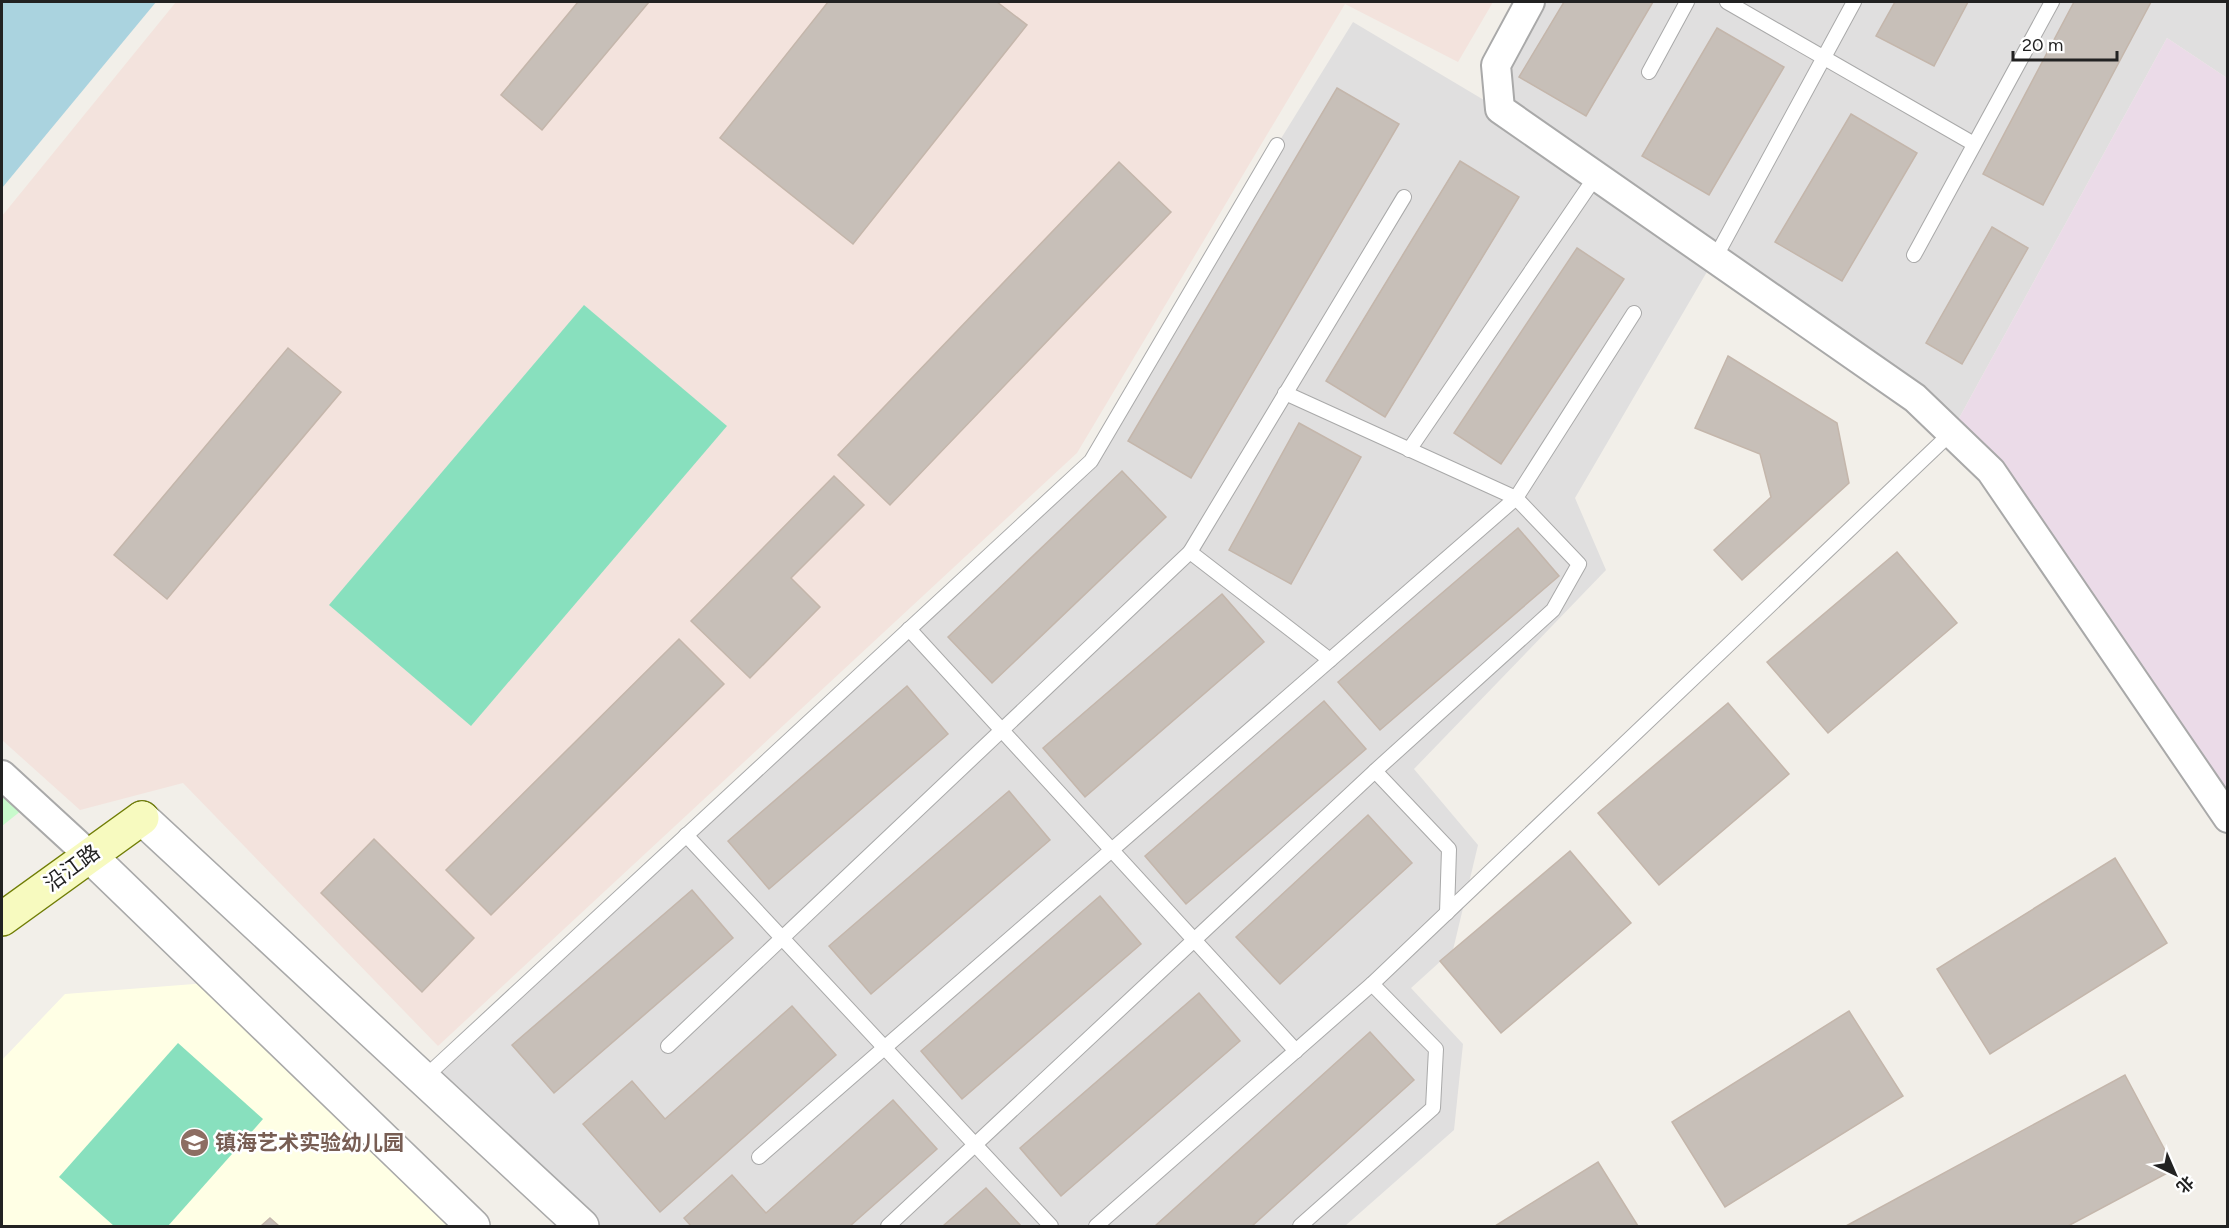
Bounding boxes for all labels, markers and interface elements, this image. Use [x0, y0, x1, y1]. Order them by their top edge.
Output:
scale bar [2013, 24, 2116, 62]
text: 20 m [2022, 34, 2063, 56]
street label: 沿江路 [39, 839, 105, 896]
school or university icon: 镇海艺术实验幼儿园 [178, 1127, 210, 1159]
place label: 镇海艺术实验幼儿园 [215, 1130, 404, 1155]
north arrow [2145, 1144, 2205, 1204]
text: 北 [2173, 1172, 2197, 1197]

